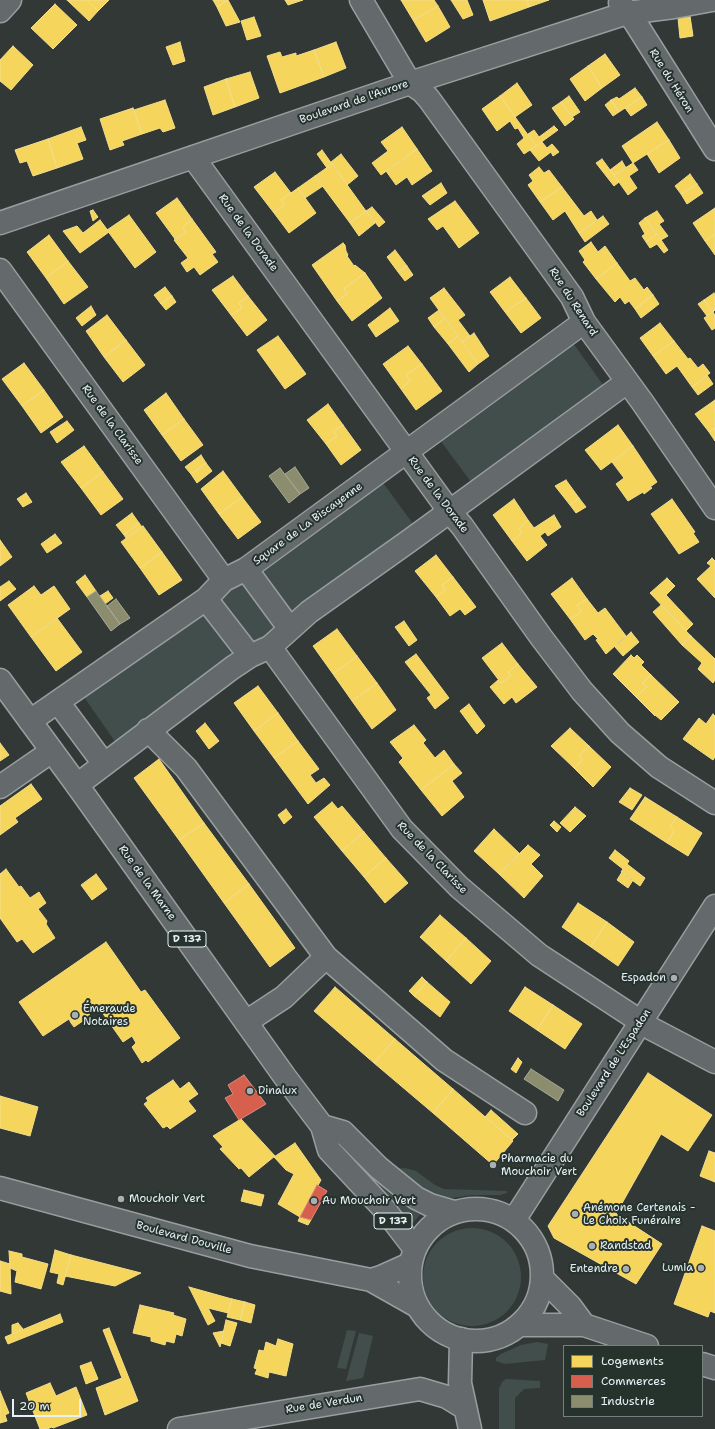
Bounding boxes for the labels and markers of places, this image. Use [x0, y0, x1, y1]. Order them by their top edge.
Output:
place label: Espadon [621, 971, 666, 985]
marker: Espadon [669, 973, 679, 983]
place label: Émeraude Notaires [83, 1002, 136, 1028]
marker: Émeraude Notaires [70, 1010, 80, 1020]
place label: Dinalux [258, 1084, 297, 1098]
marker: Dinalux [245, 1086, 255, 1096]
place label: Pharmacie du Mouchoir Vert [501, 1152, 577, 1178]
marker: Pharmacie du Mouchoir Vert [488, 1160, 498, 1170]
place label: Mouchoir Vert [129, 1192, 205, 1206]
marker: Mouchoir Vert [116, 1194, 126, 1204]
place label: Au Mouchoir Vert [322, 1194, 416, 1208]
marker: Au Mouchoir Vert [309, 1196, 319, 1206]
place label: Anémone Certenais - Le Choix Funéraire [583, 1201, 695, 1227]
marker: Anémone Certenais - Le Choix Funéraire [570, 1209, 580, 1219]
place label: Randstad [600, 1239, 651, 1253]
marker: Randstad [587, 1241, 597, 1251]
place label: Lumia [662, 1261, 693, 1275]
place label: Entendre [570, 1262, 618, 1276]
marker: Lumia [696, 1263, 706, 1273]
marker: Entendre [621, 1264, 631, 1274]

